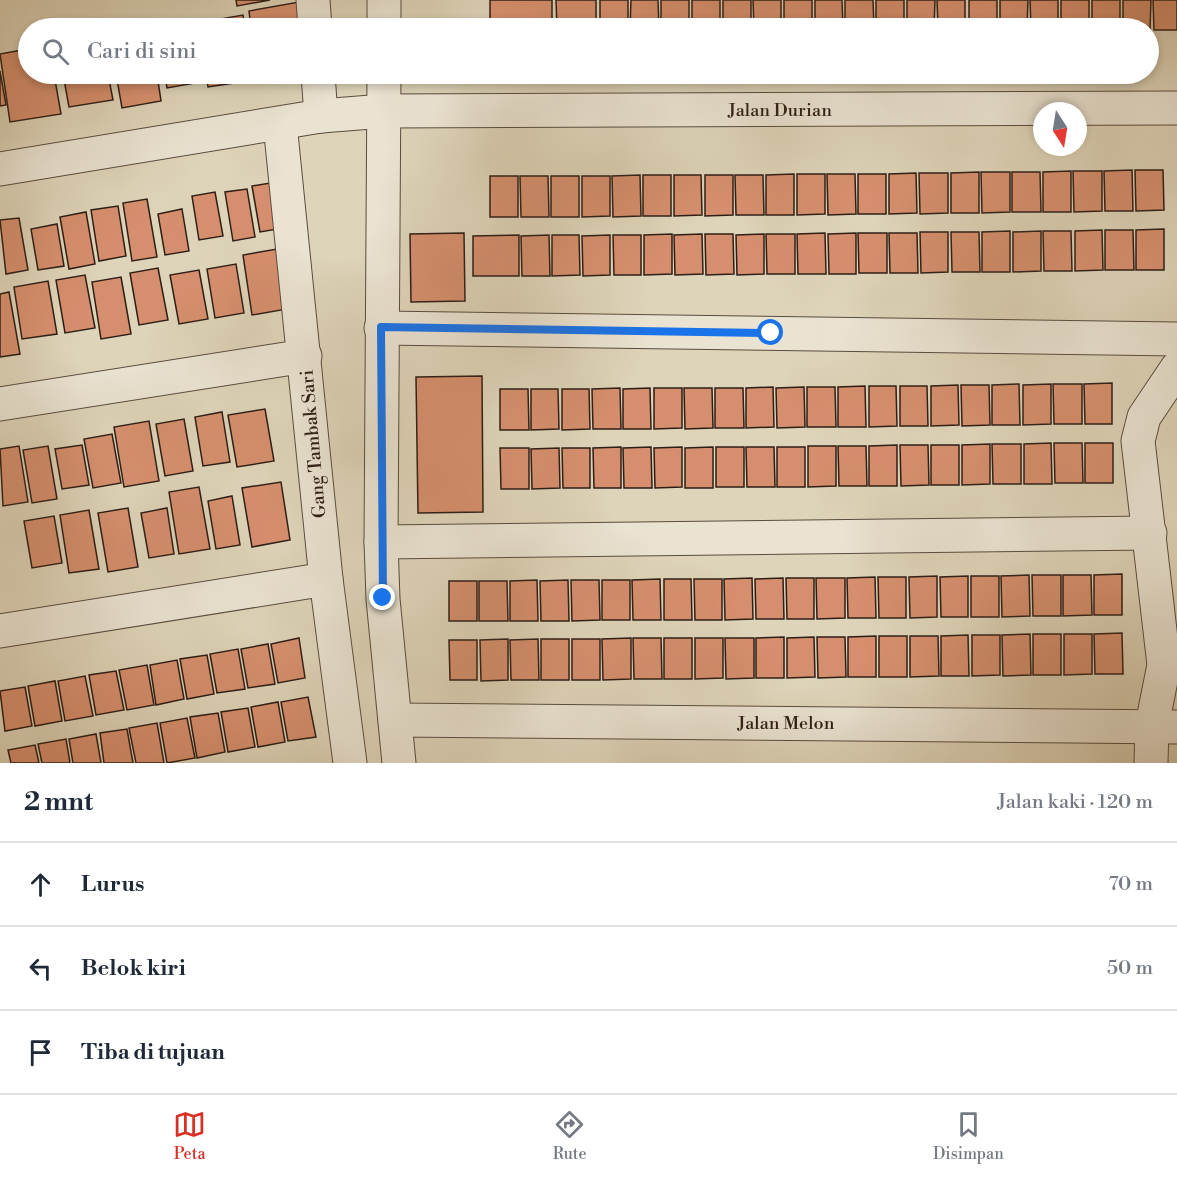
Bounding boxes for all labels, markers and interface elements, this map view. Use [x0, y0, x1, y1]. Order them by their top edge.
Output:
search box [18, 18, 1159, 84]
icon: search [39, 35, 72, 68]
text: Cari di sini [87, 38, 197, 65]
street label: Jalan Durian [727, 99, 832, 122]
north arrow [1033, 102, 1087, 156]
route start [757, 319, 783, 345]
street label: Gang Tambak Sari [296, 369, 331, 519]
route end [369, 584, 395, 610]
street label: Jalan Melon [737, 712, 835, 735]
text: 2 mnt [24, 786, 93, 818]
text: Jalan kaki · 120 m [997, 790, 1153, 815]
icon: ahead [24, 868, 57, 901]
text: Lurus [81, 871, 144, 898]
text: 70 m [1109, 872, 1153, 897]
icon: left [24, 952, 57, 985]
text: Belok kiri [81, 955, 186, 982]
text: 50 m [1107, 956, 1153, 981]
icon: arrive [24, 1036, 57, 1069]
text: Tiba di tujuan [81, 1039, 225, 1066]
tab: Peta [173, 1108, 206, 1164]
tab: Rute [553, 1108, 586, 1164]
tab: Disimpan [933, 1108, 1004, 1164]

